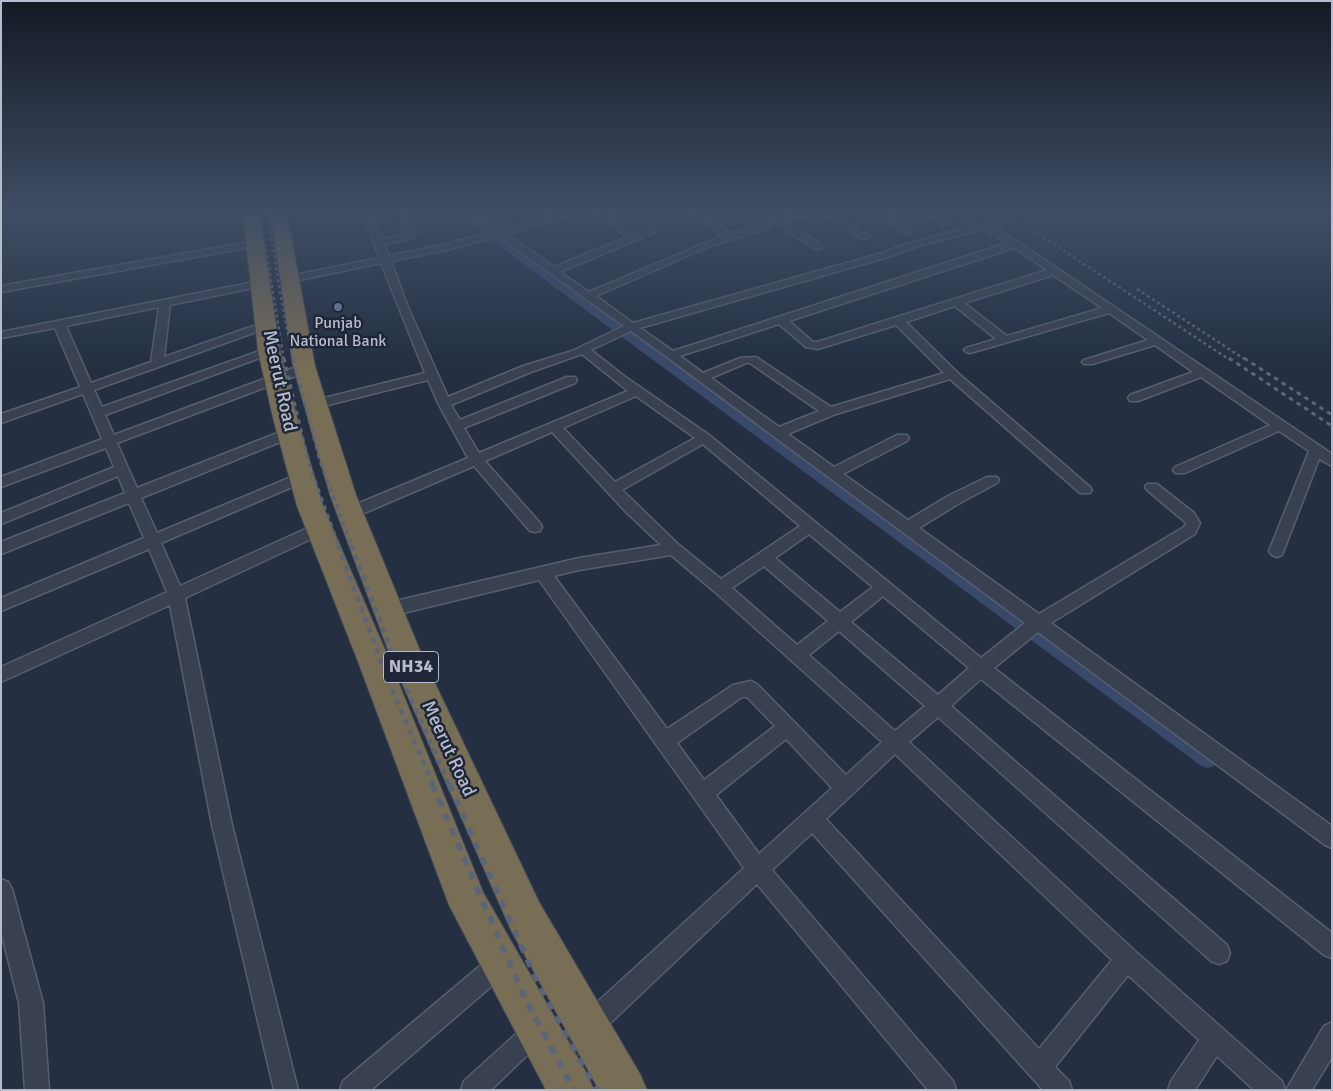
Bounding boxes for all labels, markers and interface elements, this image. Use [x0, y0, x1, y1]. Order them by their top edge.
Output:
marker: Punjab National Bank [332, 301, 344, 313]
place label: Punjab National Bank [290, 314, 386, 352]
street label: Meerut Road [257, 328, 301, 434]
road number: NH34 [384, 652, 438, 682]
street label: Meerut Road [416, 697, 480, 801]

